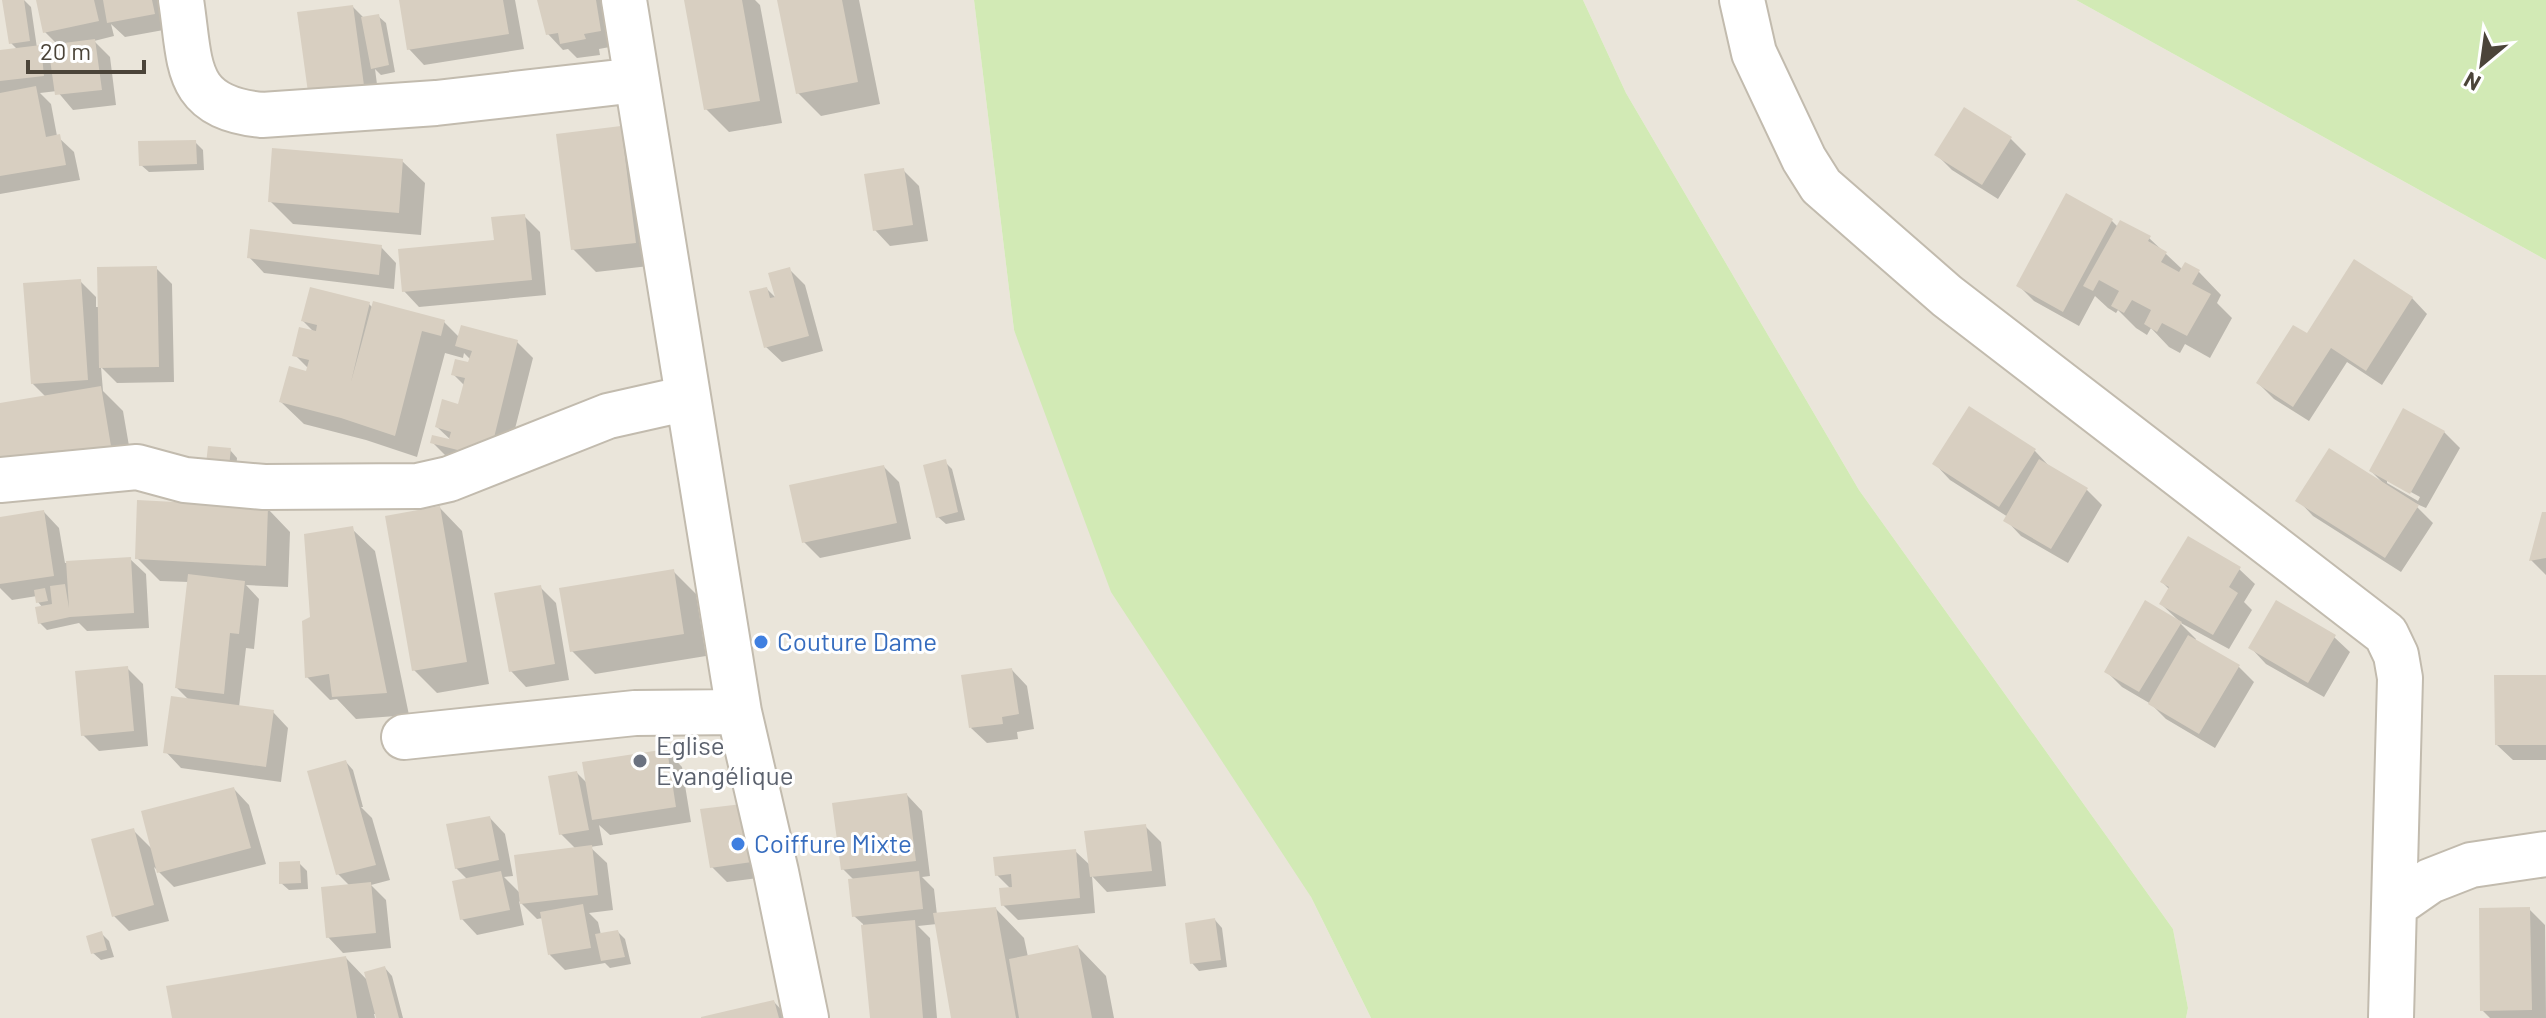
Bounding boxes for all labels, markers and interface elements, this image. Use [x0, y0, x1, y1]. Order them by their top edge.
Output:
scale bar [28, 24, 144, 74]
north arrow [2442, 24, 2522, 104]
text: 20 m [40, 36, 91, 65]
text: N [2459, 67, 2485, 97]
place label: Couture Dame [777, 625, 937, 656]
marker: Couture Dame [752, 633, 770, 651]
place label: Eglise Evangélique [656, 729, 794, 790]
marker: Eglise Evangélique [631, 752, 649, 770]
place label: Coiffure Mixte [754, 827, 912, 858]
marker: Coiffure Mixte [729, 835, 747, 853]

